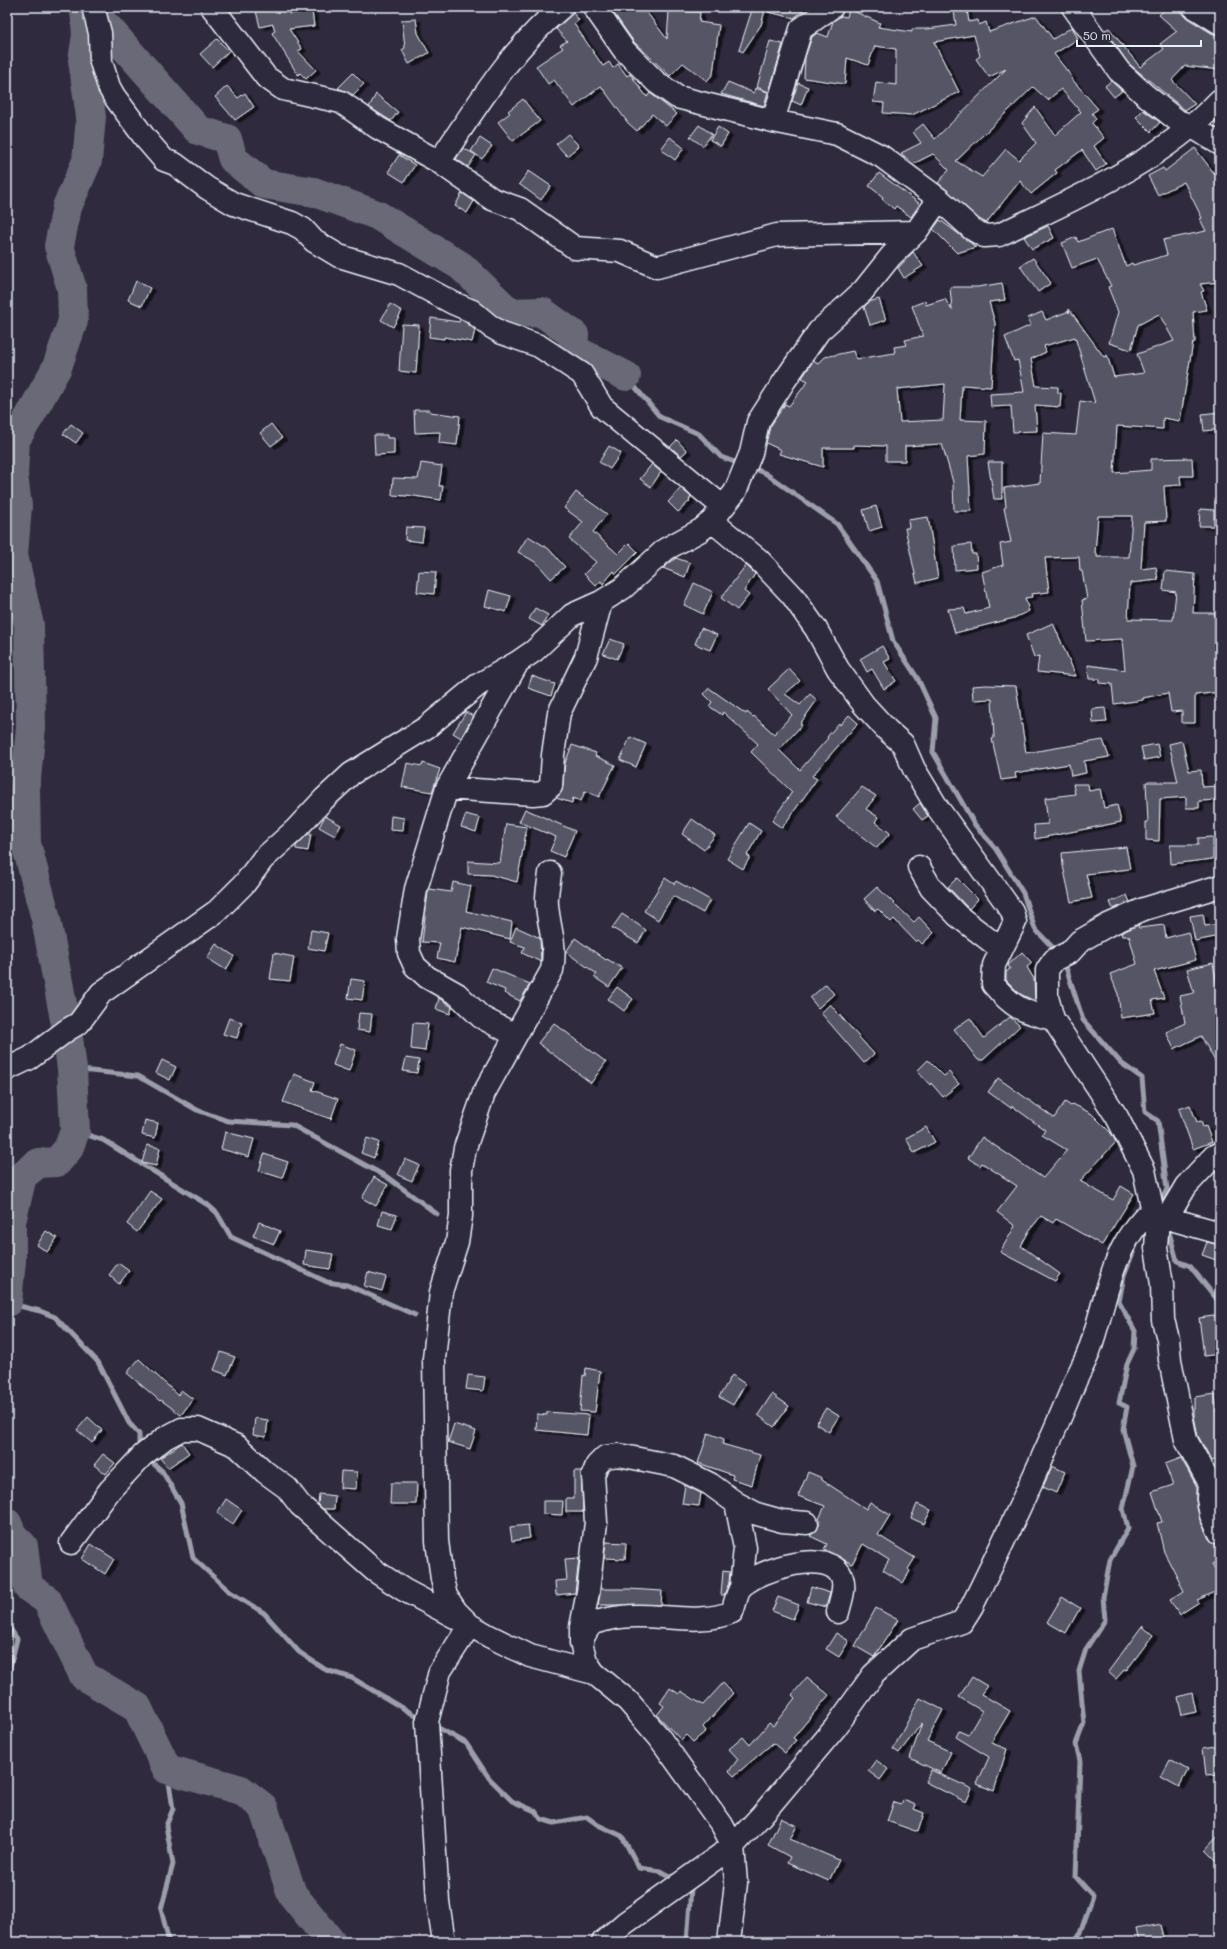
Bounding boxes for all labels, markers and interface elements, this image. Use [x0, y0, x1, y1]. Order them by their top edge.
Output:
scale bar [1077, 22, 1201, 48]
text: 50 m [1083, 27, 1111, 43]

